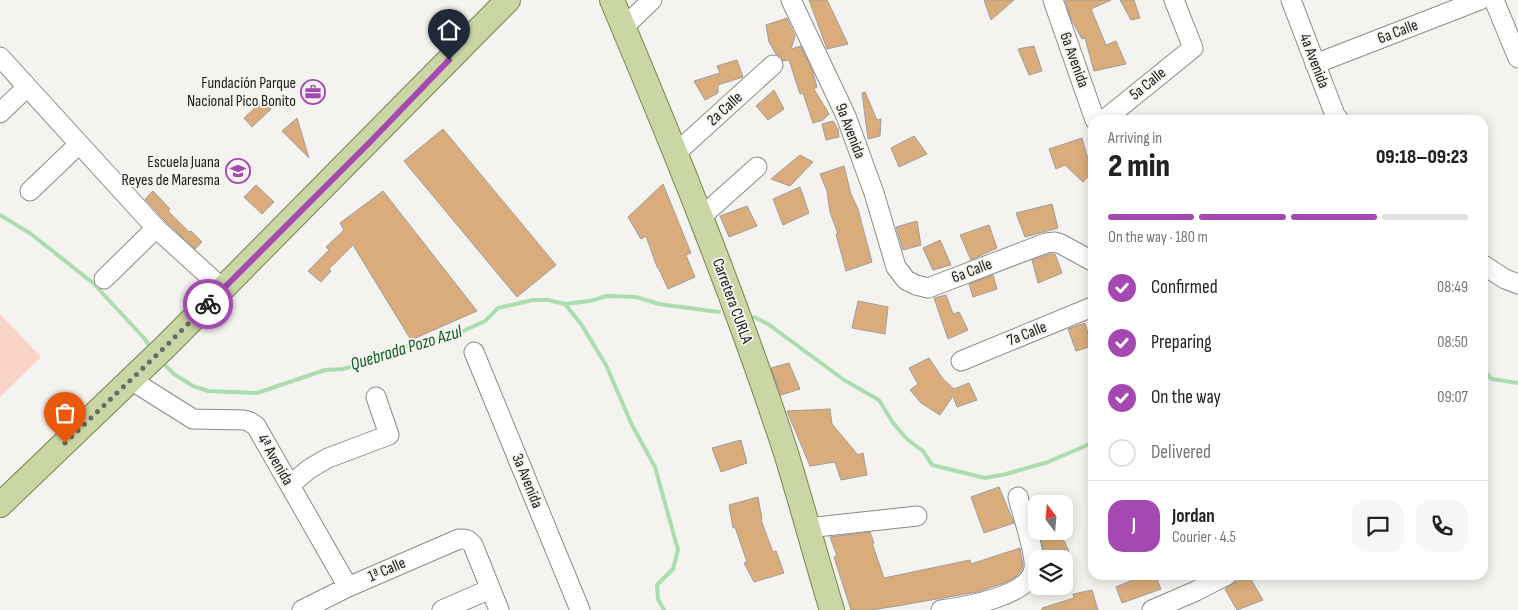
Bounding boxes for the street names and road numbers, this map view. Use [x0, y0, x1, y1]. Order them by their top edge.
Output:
street label: 6a Calle [1375, 16, 1421, 48]
street label: 6a Avenida [1055, 30, 1093, 90]
street label: 4a Avenida [1295, 31, 1333, 91]
street label: 5a Calle [1126, 64, 1170, 104]
street label: 2a Calle [703, 88, 747, 130]
street label: 9a Avenida [831, 101, 869, 161]
street label: 6a Calle [949, 255, 995, 287]
street label: Carretera CURLA [708, 256, 756, 346]
street label: 7a Calle [1004, 318, 1050, 350]
street label: 4ª Avenida [253, 431, 297, 489]
street label: 3a Avenida [507, 451, 547, 511]
street label: 1ª Calle [365, 554, 409, 586]

